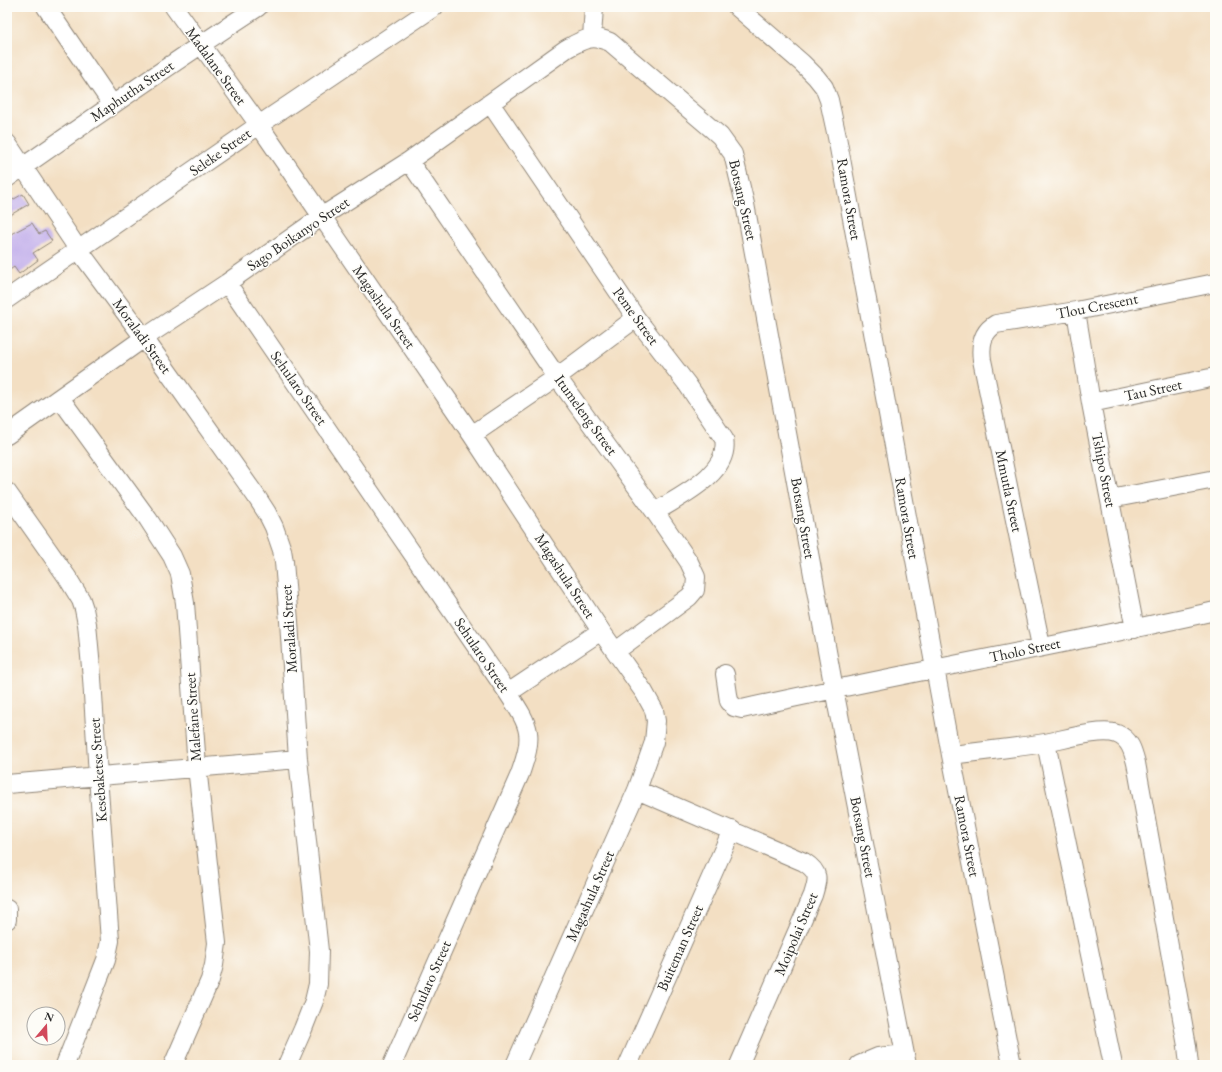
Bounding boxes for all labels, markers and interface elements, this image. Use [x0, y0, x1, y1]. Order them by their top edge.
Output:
street label: Madalane Street [182, 23, 251, 109]
street label: Maphutha Street [86, 55, 177, 126]
street label: Seleke Street [185, 123, 255, 180]
street label: Ramora Street [833, 157, 866, 242]
street label: Botsang Street [725, 158, 762, 242]
street label: Sago Boikanyo Street [243, 192, 353, 275]
street label: Magashula Street [349, 261, 420, 352]
street label: Peme Street [609, 283, 664, 349]
street label: Tlou Crescent [1055, 288, 1140, 323]
street label: Moraladi Street [109, 294, 176, 377]
street label: Sehularo Street [267, 347, 332, 429]
street label: Itumeleng Street [551, 371, 622, 459]
street label: Tau Street [1122, 374, 1184, 405]
street label: Tshipo Street [1088, 431, 1121, 509]
street label: Mmutla Street [992, 448, 1028, 534]
street label: Botsang Street [787, 476, 820, 560]
street label: Ramora Street [891, 476, 924, 561]
street label: Magashula Street [531, 530, 600, 622]
street label: Moraladi Street [276, 584, 301, 674]
street label: Sehularo Street [450, 614, 515, 696]
street label: Tholo Street [988, 633, 1062, 666]
street label: Malefane Street [180, 672, 205, 762]
street label: Kesebaketse Street [84, 717, 111, 823]
street label: Ramora Street [950, 793, 985, 879]
street label: Botsang Street [846, 795, 881, 879]
street label: Magashula Street [561, 847, 618, 944]
street label: Moipolai Street [770, 889, 822, 978]
street label: Buiteman Street [652, 901, 707, 994]
street label: Sehularo Street [402, 937, 455, 1024]
north arrow [26, 1006, 66, 1046]
text: N [43, 1008, 56, 1025]

